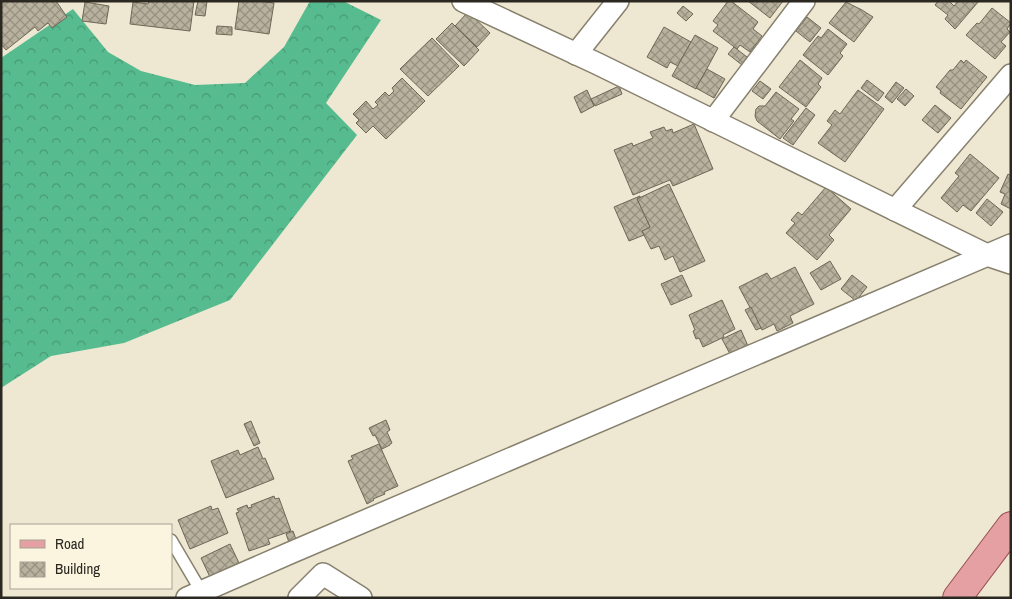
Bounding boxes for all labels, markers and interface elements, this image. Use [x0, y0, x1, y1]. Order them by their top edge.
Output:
legend [10, 524, 172, 589]
text: Road [55, 533, 84, 554]
text: Building [55, 558, 100, 579]

